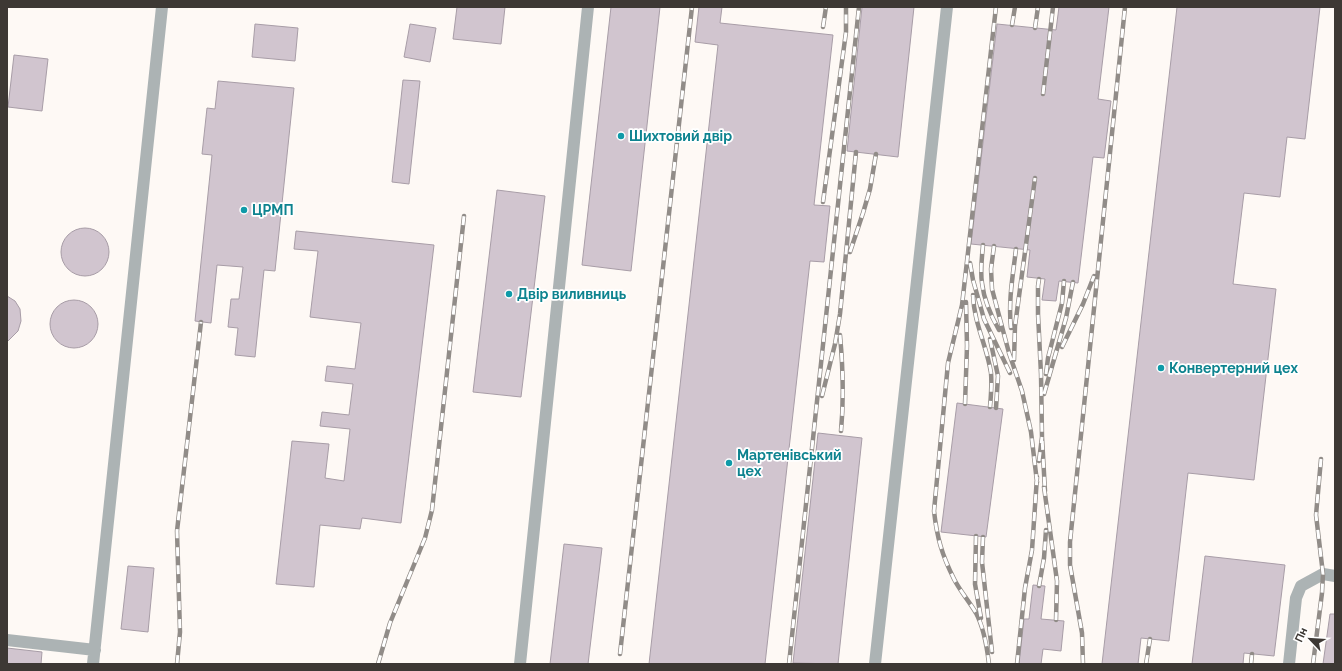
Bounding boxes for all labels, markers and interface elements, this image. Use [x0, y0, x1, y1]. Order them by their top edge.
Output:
place label: Шихтовий двір [629, 128, 732, 144]
marker: Шихтовий двір [616, 131, 626, 141]
place label: ЦРМП [252, 202, 294, 218]
marker: ЦРМП [239, 205, 249, 215]
place label: Двір виливниць [517, 286, 627, 302]
marker: Двір виливниць [504, 289, 514, 299]
place label: Конвертерний цех [1169, 360, 1298, 376]
marker: Конвертерний цех [1156, 363, 1166, 373]
place label: Мартенівський цех [737, 447, 842, 479]
marker: Мартенівський цех [724, 458, 734, 468]
north arrow [1290, 619, 1330, 659]
text: Пн [1292, 626, 1310, 644]

